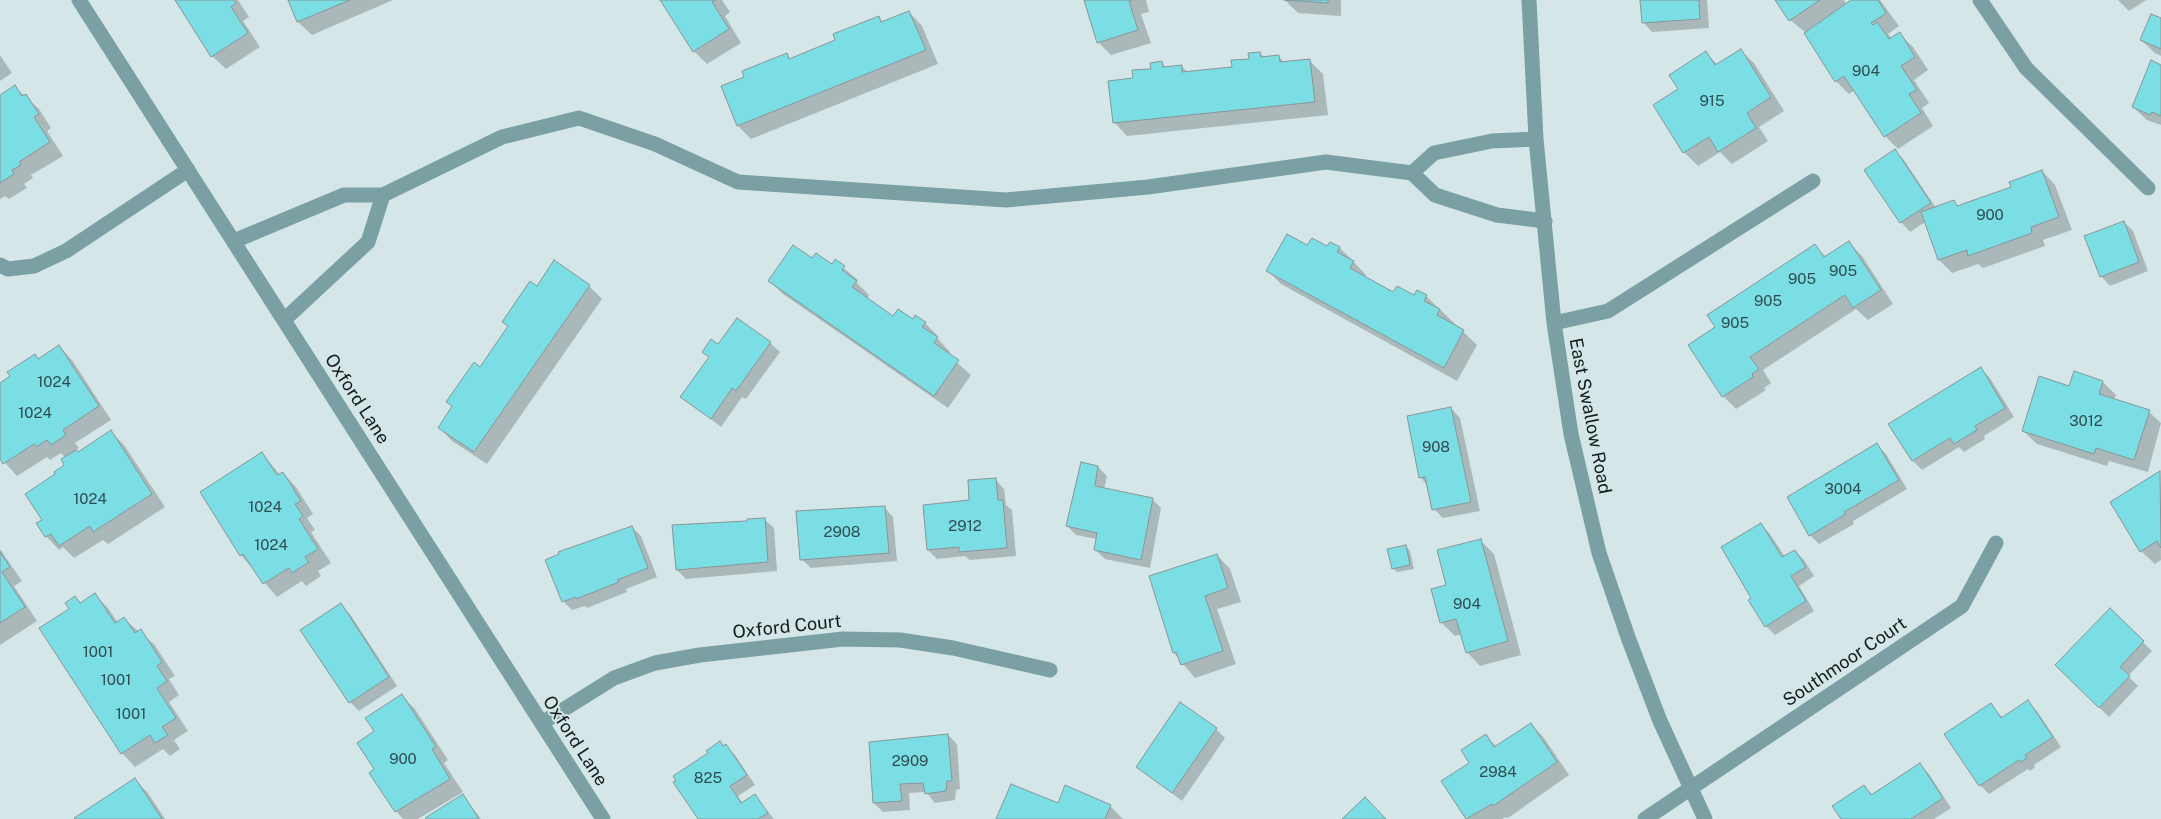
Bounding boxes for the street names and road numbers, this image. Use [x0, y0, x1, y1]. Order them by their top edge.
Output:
street label: East Swallow Road [1564, 336, 1616, 496]
street label: Oxford Lane [320, 350, 394, 448]
street label: Oxford Court [732, 611, 842, 643]
street label: Southmoor Court [1779, 613, 1911, 711]
street label: Oxford Lane [538, 692, 612, 790]

